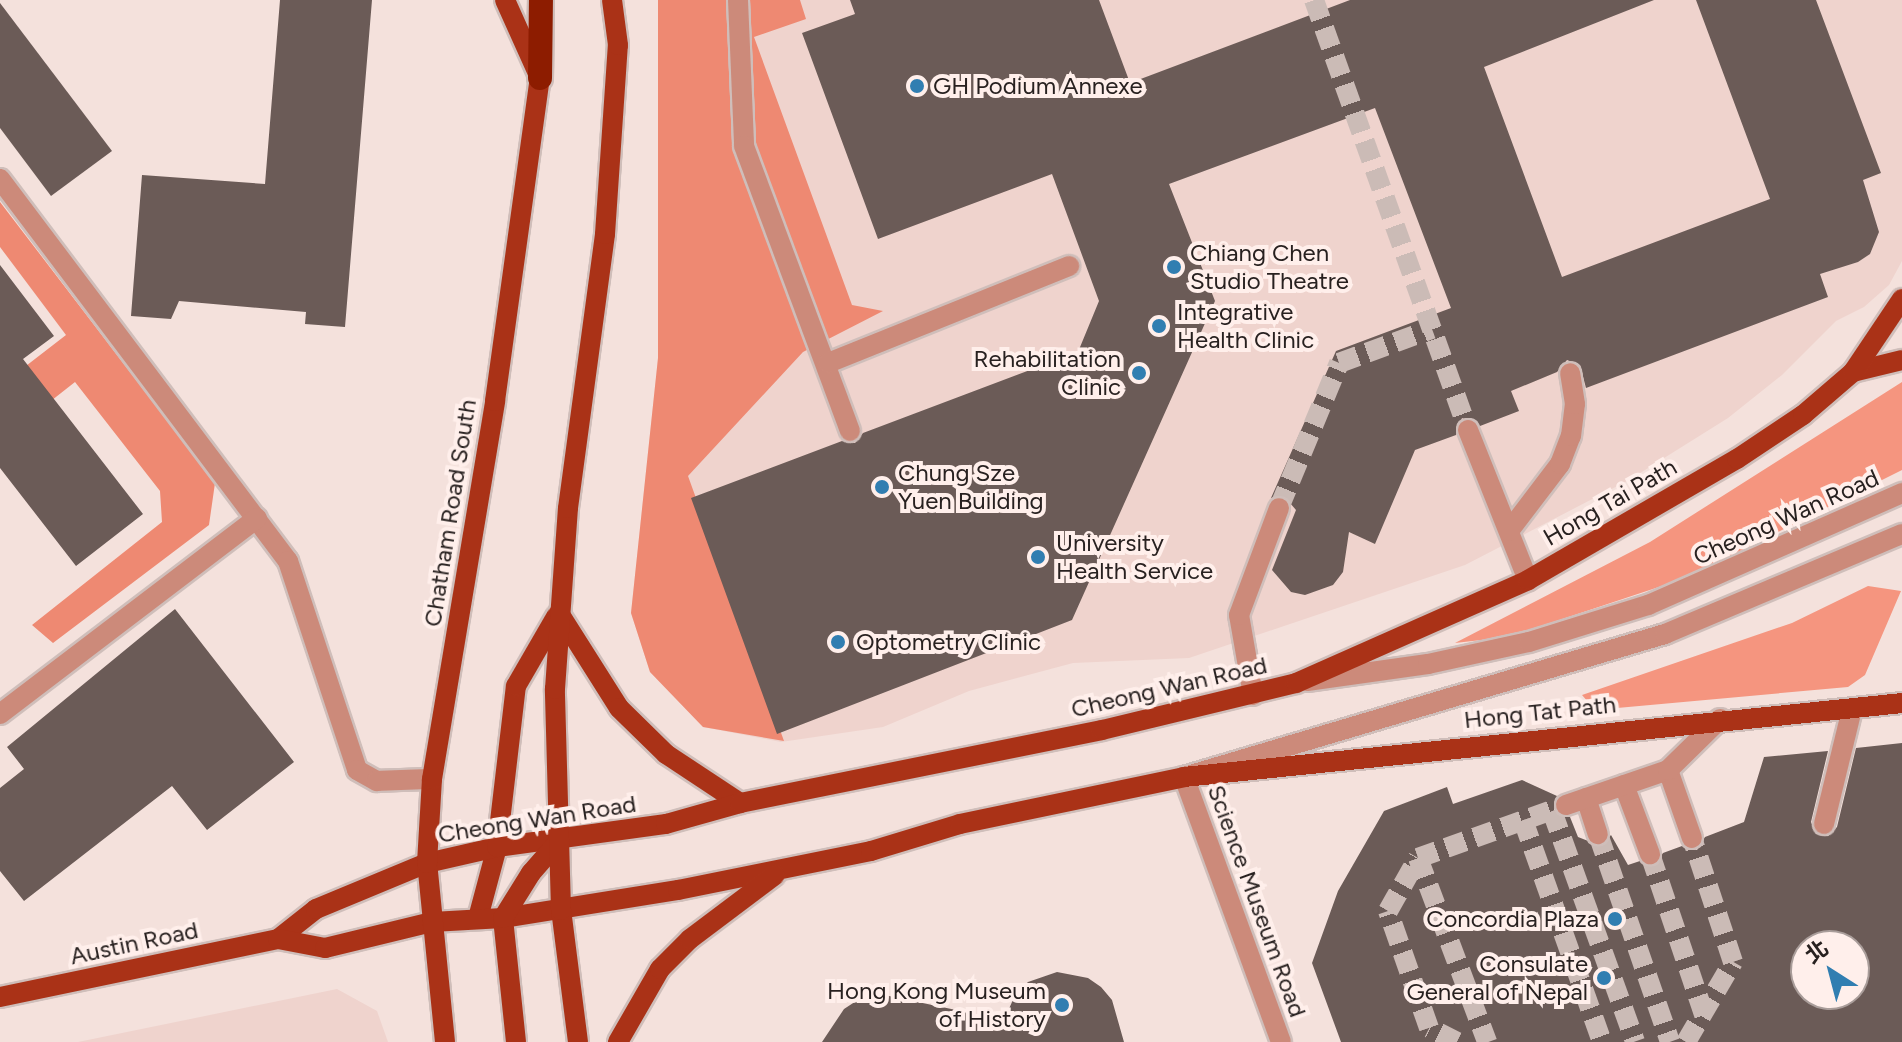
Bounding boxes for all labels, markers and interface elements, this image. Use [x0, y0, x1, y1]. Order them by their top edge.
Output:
place label: GH Podium Annexe [933, 72, 1143, 100]
marker: GH Podium Annexe [908, 77, 926, 95]
place label: Chiang Chen Studio Theatre [1190, 239, 1349, 295]
marker: Chiang Chen Studio Theatre [1165, 258, 1183, 276]
place label: Integrative Health Clinic [1177, 298, 1314, 354]
marker: Integrative Health Clinic [1148, 315, 1170, 337]
place label: Rehabilitation Clinic [974, 345, 1121, 401]
marker: Rehabilitation Clinic [1128, 362, 1150, 384]
street label: Chatham Road South [418, 397, 482, 629]
street label: Hong Tai Path [1538, 452, 1682, 552]
place label: Chung Sze Yuen Building [898, 459, 1044, 515]
street label: Cheong Wan Road [1689, 463, 1883, 571]
marker: Chung Sze Yuen Building [873, 478, 891, 496]
place label: University Health Service [1056, 529, 1213, 585]
marker: University Health Service [1027, 546, 1049, 568]
place label: Optometry Clinic [856, 628, 1041, 656]
marker: Optometry Clinic [827, 631, 849, 653]
street label: Cheong Wan Road [1068, 650, 1270, 724]
street label: Hong Tat Path [1463, 690, 1617, 734]
street label: Science Museum Road [1202, 781, 1312, 1021]
street label: Cheong Wan Road [436, 789, 638, 849]
place label: Concordia Plaza [1426, 905, 1599, 933]
marker: Concordia Plaza [1606, 910, 1624, 928]
street label: Austin Road [67, 915, 201, 971]
north arrow [1790, 930, 1870, 1010]
text: 北 [1800, 934, 1834, 969]
place label: Consulate General of Nepal [1407, 950, 1588, 1006]
marker: Consulate General of Nepal [1595, 969, 1613, 987]
place label: Hong Kong Museum of History [827, 977, 1046, 1033]
marker: Hong Kong Museum of History [1053, 996, 1071, 1014]

